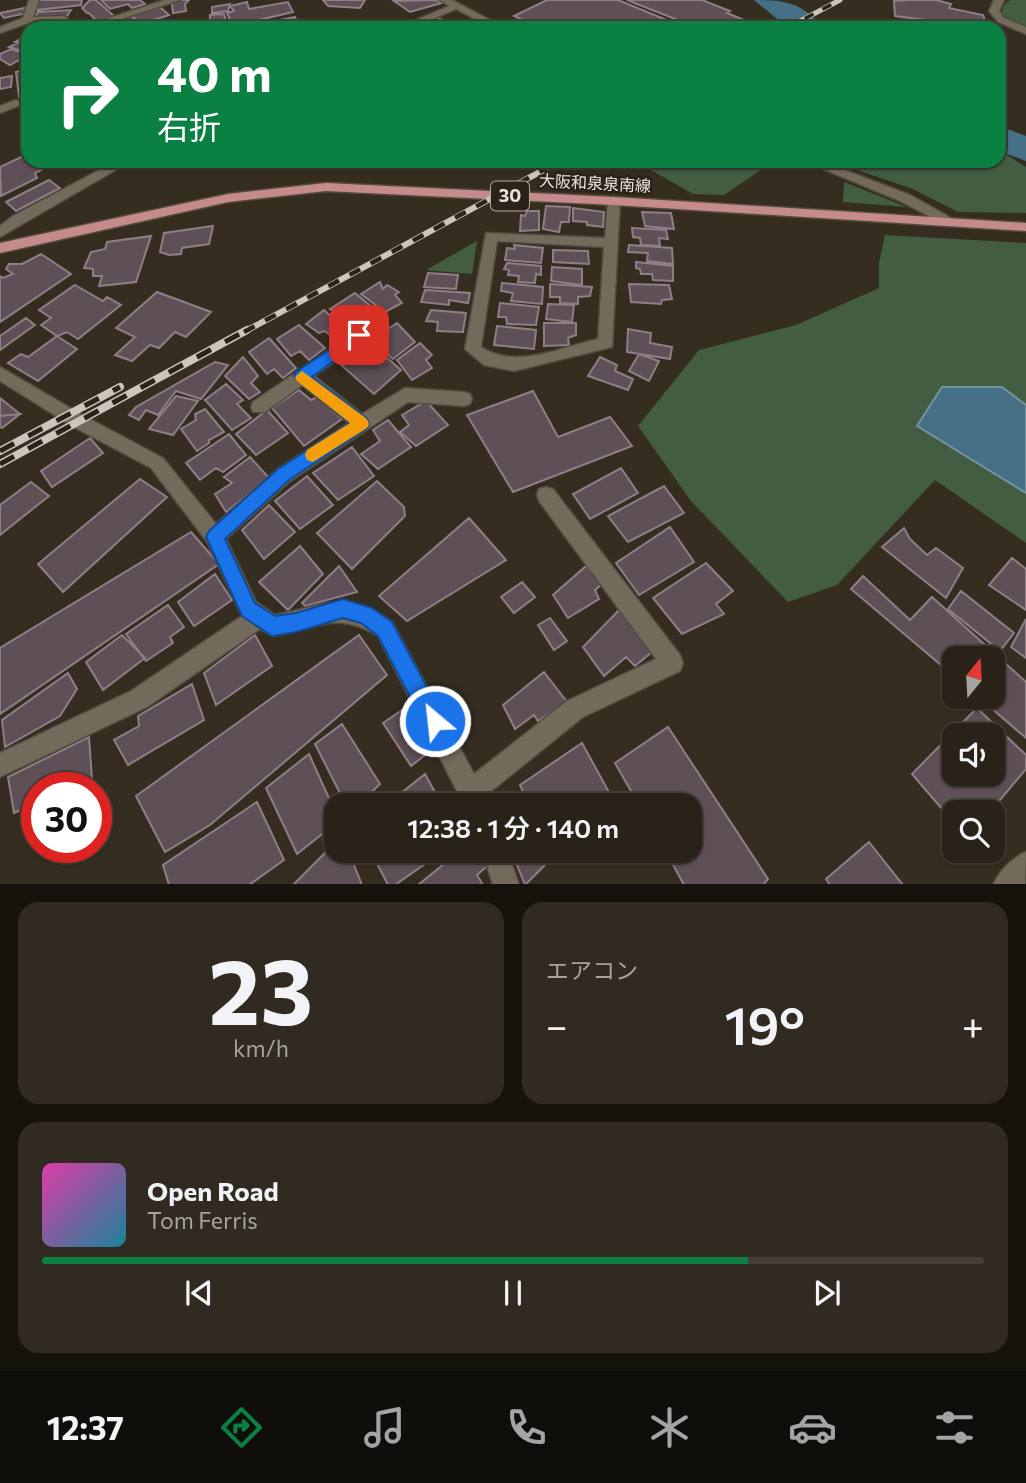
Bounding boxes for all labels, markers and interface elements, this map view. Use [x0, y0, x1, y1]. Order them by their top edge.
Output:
text: 40 m [157, 42, 272, 102]
icon: right [42, 49, 133, 140]
text: 右折 [157, 106, 221, 146]
street label: 大阪和泉泉南線 [539, 170, 651, 195]
road number: 30 [491, 182, 529, 210]
pin [329, 305, 389, 365]
icon: arrive [340, 316, 378, 354]
north arrow [942, 646, 1004, 709]
map controls [942, 646, 1005, 863]
position arrow [398, 684, 472, 758]
button: sound [942, 723, 1005, 786]
speed limit sign: 30 [21, 772, 112, 863]
button: search [942, 800, 1005, 863]
text: 12:38 · 1 分 · 140 m [407, 812, 619, 843]
text: 23 [209, 932, 313, 1044]
text: エアコン [546, 956, 638, 984]
text: 19° [724, 992, 805, 1056]
text: − [546, 1001, 568, 1048]
text: + [962, 1001, 984, 1048]
text: km/h [233, 1034, 289, 1062]
text: Open Road [147, 1175, 279, 1206]
text: Tom Ferris [147, 1206, 258, 1234]
icon: previous [180, 1274, 218, 1312]
icon: pause [494, 1274, 532, 1312]
icon: next [808, 1274, 846, 1312]
icon: directions [217, 1403, 266, 1452]
icon: music [360, 1403, 409, 1452]
icon: phone [502, 1403, 551, 1452]
icon: climate [645, 1403, 694, 1452]
icon: car [788, 1403, 837, 1452]
icon: filters [930, 1403, 979, 1452]
text: 12:37 [47, 1407, 124, 1447]

